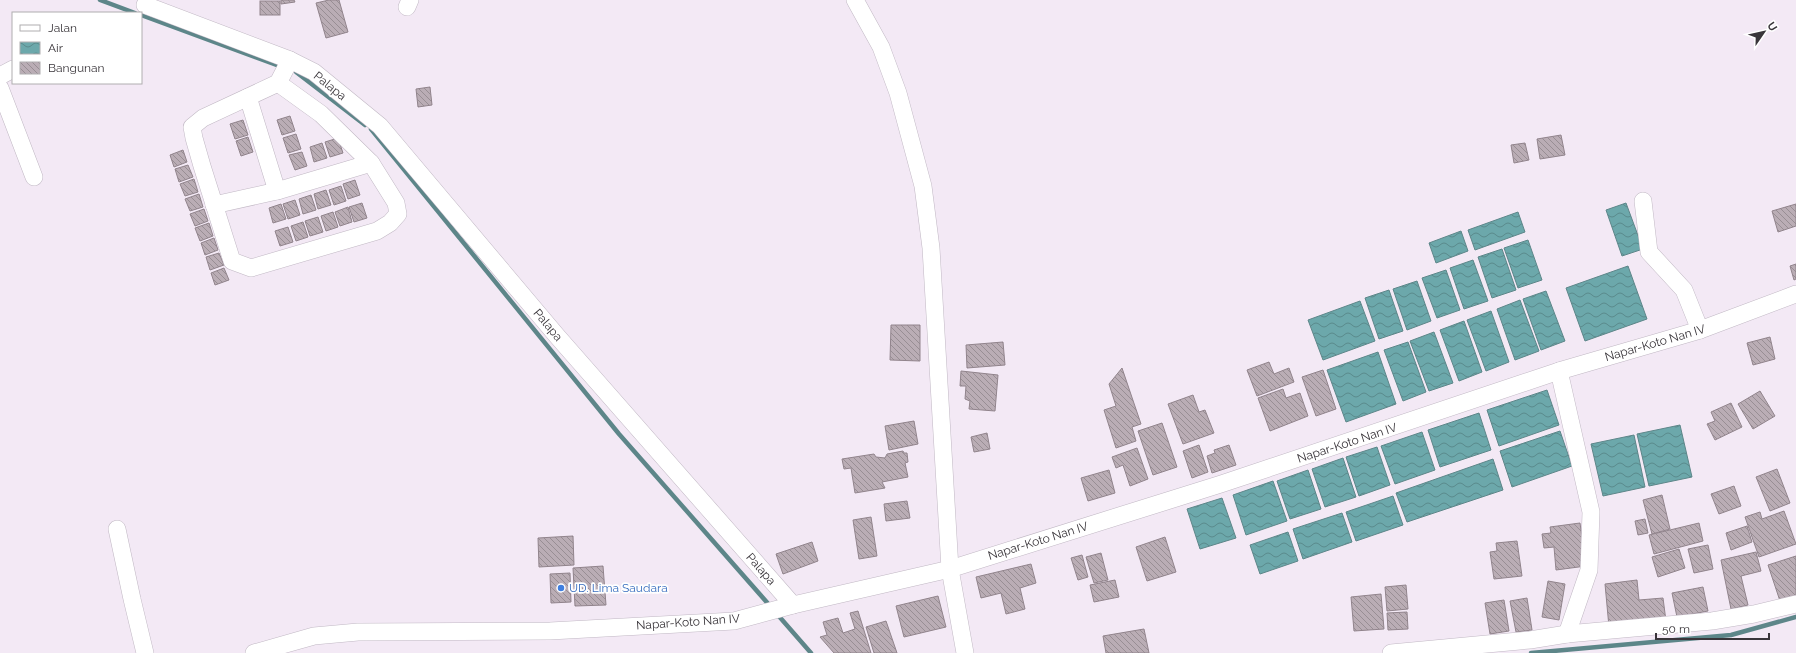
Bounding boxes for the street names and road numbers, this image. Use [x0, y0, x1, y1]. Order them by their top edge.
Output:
street label: Palapa [311, 69, 349, 103]
street label: Palapa [531, 306, 565, 344]
street label: Napar-Koto Nan IV [1603, 322, 1707, 364]
street label: Napar-Koto Nan IV [1295, 420, 1399, 466]
street label: Napar-Koto Nan IV [986, 519, 1090, 563]
street label: Palapa [743, 550, 779, 588]
street label: Napar-Koto Nan IV [636, 611, 740, 633]

